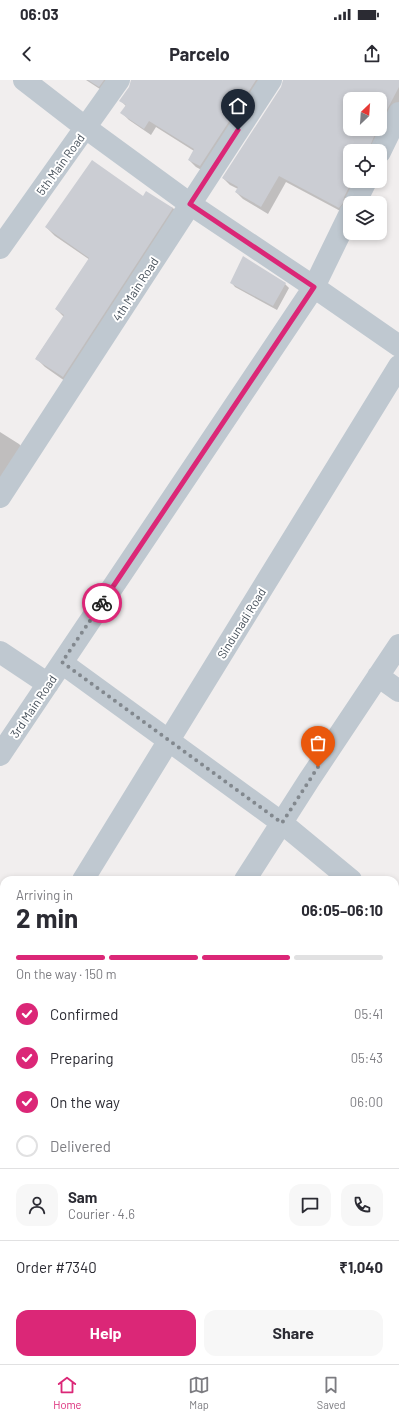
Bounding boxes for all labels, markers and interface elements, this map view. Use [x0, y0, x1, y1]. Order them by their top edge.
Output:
text: 06:03 [20, 5, 59, 23]
icon: back [16, 43, 38, 65]
text: Parcelo [169, 43, 230, 65]
icon: share [361, 43, 383, 65]
pin [221, 89, 255, 130]
north arrow [343, 92, 387, 136]
map controls [343, 92, 387, 240]
icon: home [227, 95, 249, 117]
street label: 5th Main Road [33, 131, 87, 197]
button: locate [343, 144, 387, 188]
button: layers [343, 196, 387, 240]
street label: 4th Main Road [109, 255, 161, 323]
courier [82, 583, 122, 623]
street label: Sindunadi Road [214, 585, 268, 661]
icon: bike [91, 592, 113, 614]
street label: 3rd Main Road [7, 672, 59, 740]
pin [301, 726, 335, 767]
icon: bag [307, 732, 329, 754]
text: Arriving in [16, 887, 73, 903]
text: 06:05–06:10 [301, 901, 383, 919]
text: 2 min [16, 902, 78, 933]
text: On the way · 150 m [16, 966, 117, 982]
icon: check [16, 1003, 38, 1025]
text: Confirmed [50, 1005, 118, 1023]
text: 05:41 [354, 1006, 383, 1022]
icon: check [16, 1047, 38, 1069]
text: Preparing [50, 1049, 114, 1067]
text: 05:43 [351, 1050, 383, 1066]
icon: check [16, 1091, 38, 1113]
text: On the way [50, 1093, 120, 1111]
text: 06:00 [350, 1094, 383, 1110]
text: Delivered [50, 1137, 111, 1155]
button: person [16, 1184, 58, 1226]
button: chat [289, 1184, 331, 1226]
button: phone [341, 1184, 383, 1226]
text: Sam [68, 1188, 97, 1206]
text: Courier · 4.6 [68, 1206, 135, 1222]
text: Order #7340 [16, 1258, 97, 1276]
text: ₹1,040 [339, 1258, 383, 1276]
button: Help [16, 1310, 196, 1356]
button: Share [204, 1310, 383, 1356]
tab: Home [53, 1374, 81, 1411]
tab: Map [188, 1374, 210, 1411]
tab: Saved [317, 1374, 346, 1411]

